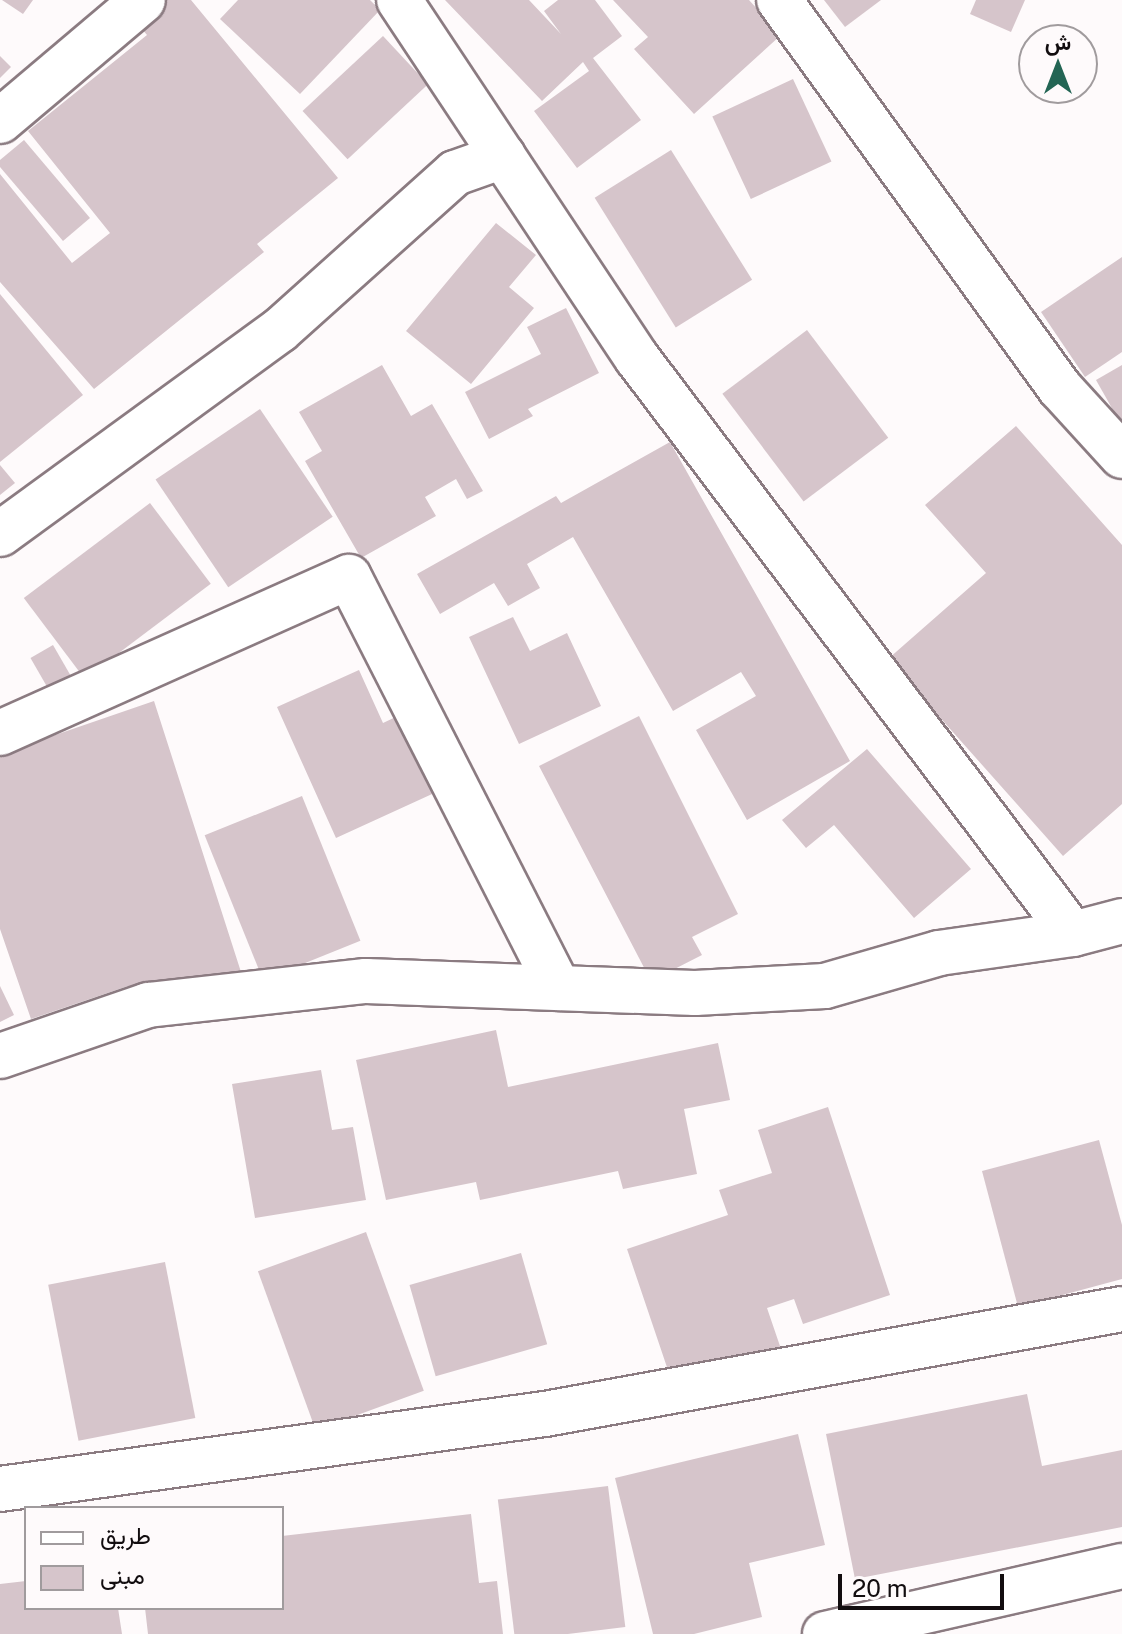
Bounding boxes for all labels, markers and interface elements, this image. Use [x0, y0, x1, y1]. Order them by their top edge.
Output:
north arrow [1018, 24, 1098, 104]
text: ش [1045, 29, 1071, 55]
legend [24, 1506, 284, 1610]
text: طريق [100, 1521, 151, 1549]
scale bar [842, 1558, 1008, 1608]
text: مبنى [100, 1561, 145, 1589]
text: 20 m [852, 1574, 908, 1602]

